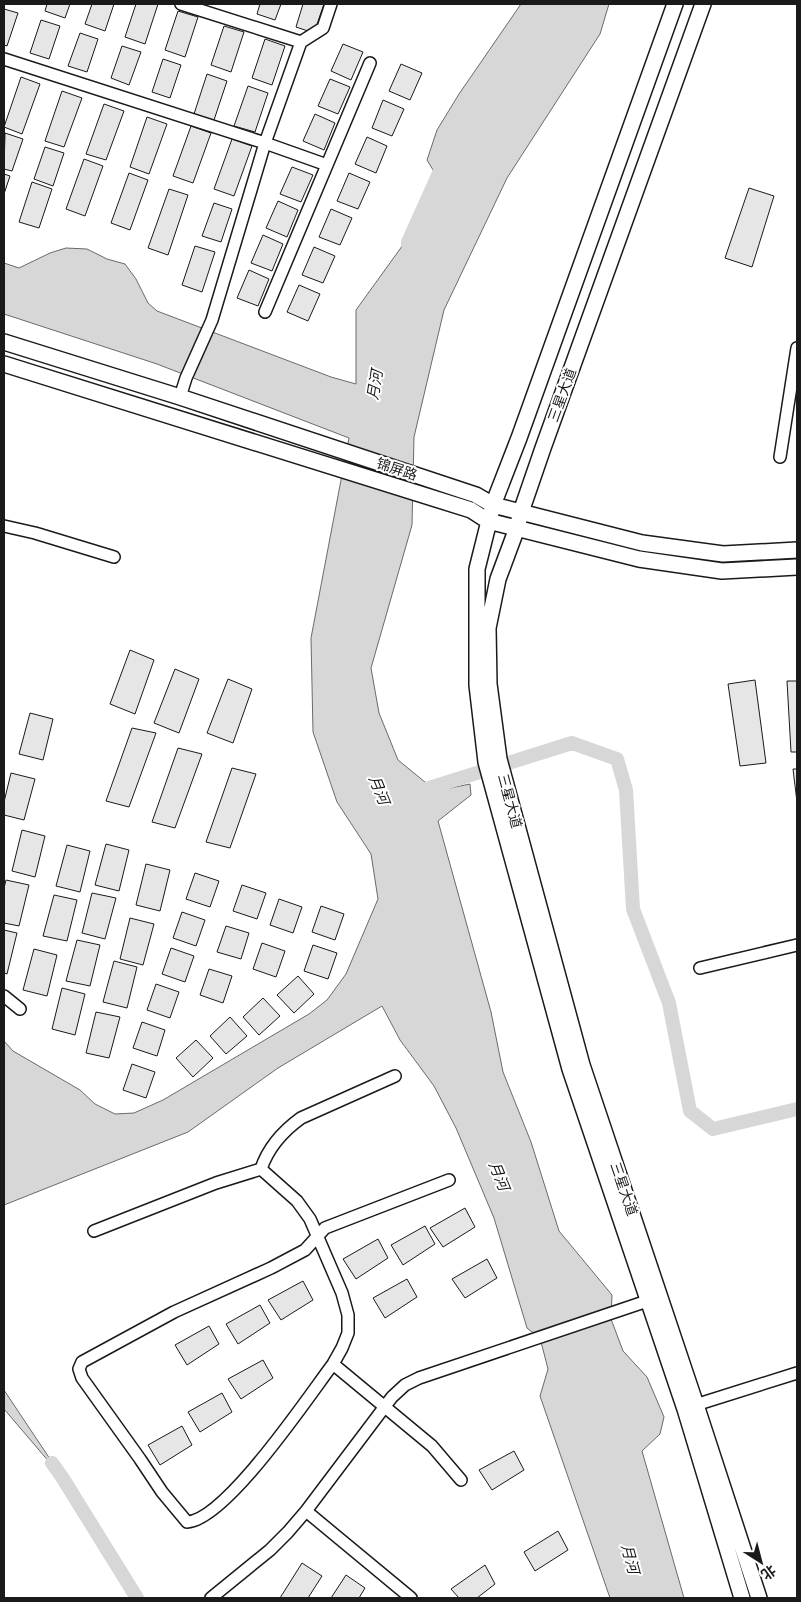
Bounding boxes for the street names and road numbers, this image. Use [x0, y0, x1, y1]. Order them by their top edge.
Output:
street label: 三星大道 [545, 366, 580, 424]
street label: 锦屏路 [374, 455, 419, 484]
street label: 三星大道 [494, 772, 525, 830]
street label: 三星大道 [606, 1160, 641, 1218]

